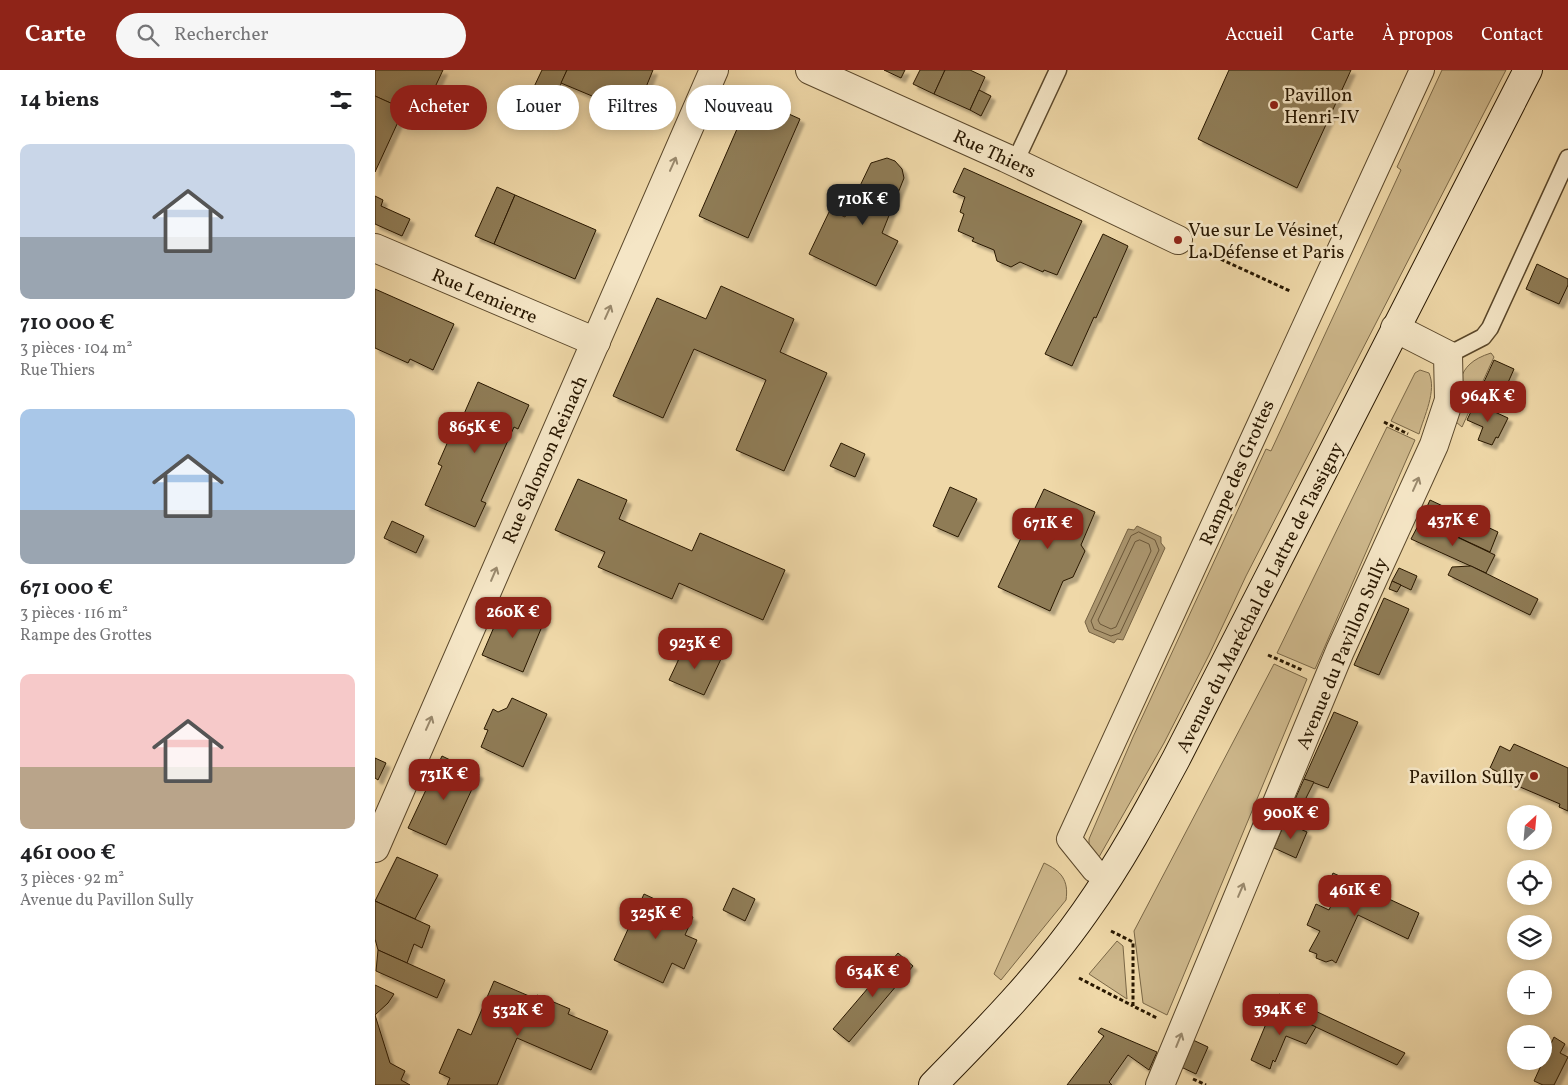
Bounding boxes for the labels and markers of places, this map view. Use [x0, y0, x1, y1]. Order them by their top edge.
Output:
place label: Pavillon Henri-IV [1284, 83, 1360, 131]
marker: Pavillon Henri-IV [1268, 99, 1280, 111]
pin: 710K € [822, 184, 904, 226]
place label: Vue sur Le Vésinet, La Défense et Paris [1188, 218, 1344, 266]
marker: Vue sur Le Vésinet, La Défense et Paris [1172, 234, 1184, 246]
pin: 964K € [1447, 380, 1529, 423]
pin: 865K € [434, 412, 516, 454]
pin: 437K € [1412, 504, 1494, 547]
pin: 671K € [1007, 508, 1089, 550]
pin: 260K € [472, 596, 554, 639]
pin: 923K € [654, 628, 736, 670]
pin: 731K € [403, 758, 485, 801]
place label: Pavillon Sully [1409, 765, 1524, 791]
marker: Pavillon Sully [1528, 770, 1540, 782]
pin: 900K € [1250, 798, 1332, 840]
pin: 461K € [1314, 874, 1396, 917]
pin: 325K € [615, 898, 697, 940]
pin: 634K € [832, 956, 914, 998]
pin: 532K € [477, 994, 559, 1037]
pin: 394K € [1239, 994, 1321, 1036]

